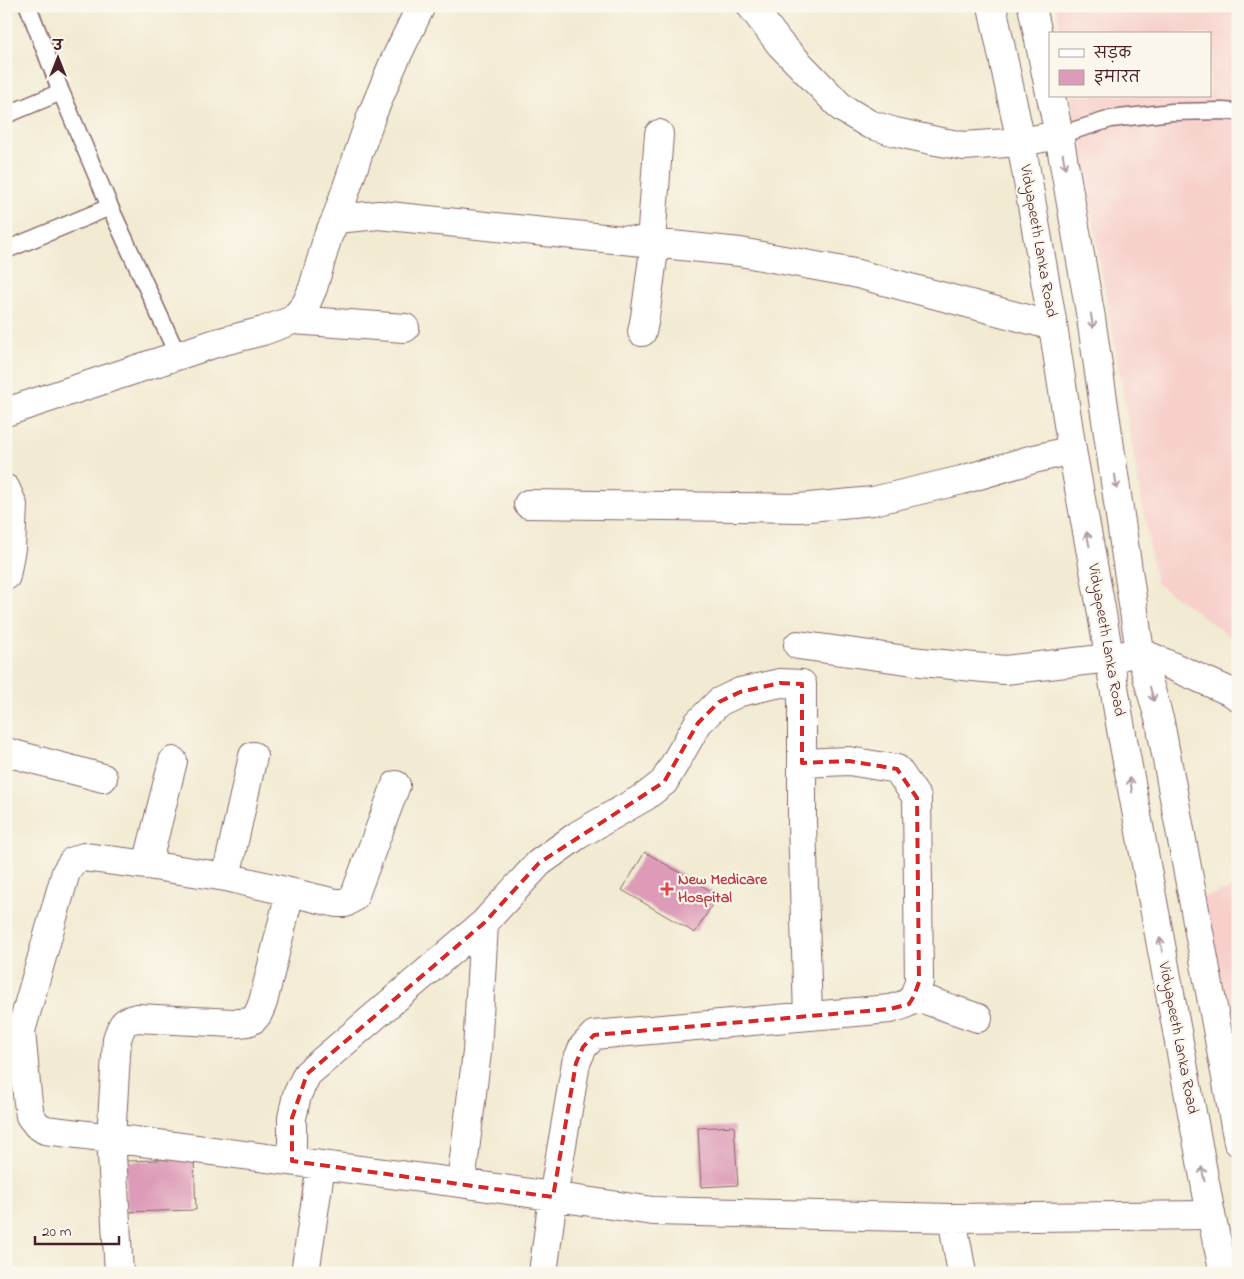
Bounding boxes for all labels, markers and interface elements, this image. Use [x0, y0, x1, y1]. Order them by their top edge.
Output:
north arrow [32, 32, 82, 82]
legend [1049, 32, 1212, 98]
text: उ [51, 36, 64, 57]
text: सड़क [1093, 43, 1132, 65]
text: इमारत [1094, 67, 1141, 89]
one-way arrow [1059, 153, 1069, 169]
street label: Vidyapeeth Lanka Road [1013, 162, 1063, 319]
one-way arrow [1087, 313, 1097, 329]
one-way arrow [1111, 474, 1121, 490]
one-way arrow [1083, 531, 1093, 547]
street label: Vidyapeeth Lanka Road [1081, 561, 1131, 718]
one-way arrow [1147, 685, 1157, 701]
one-way arrow [1126, 778, 1136, 794]
place label: New Medicare Hospital [678, 868, 768, 910]
marker: New Medicare Hospital [660, 882, 674, 896]
one-way arrow [1155, 937, 1165, 953]
street label: Vidyapeeth Lanka Road [1151, 959, 1205, 1116]
one-way arrow [1198, 1166, 1208, 1182]
scale bar [35, 1214, 119, 1246]
text: 20 m [42, 1221, 72, 1243]

